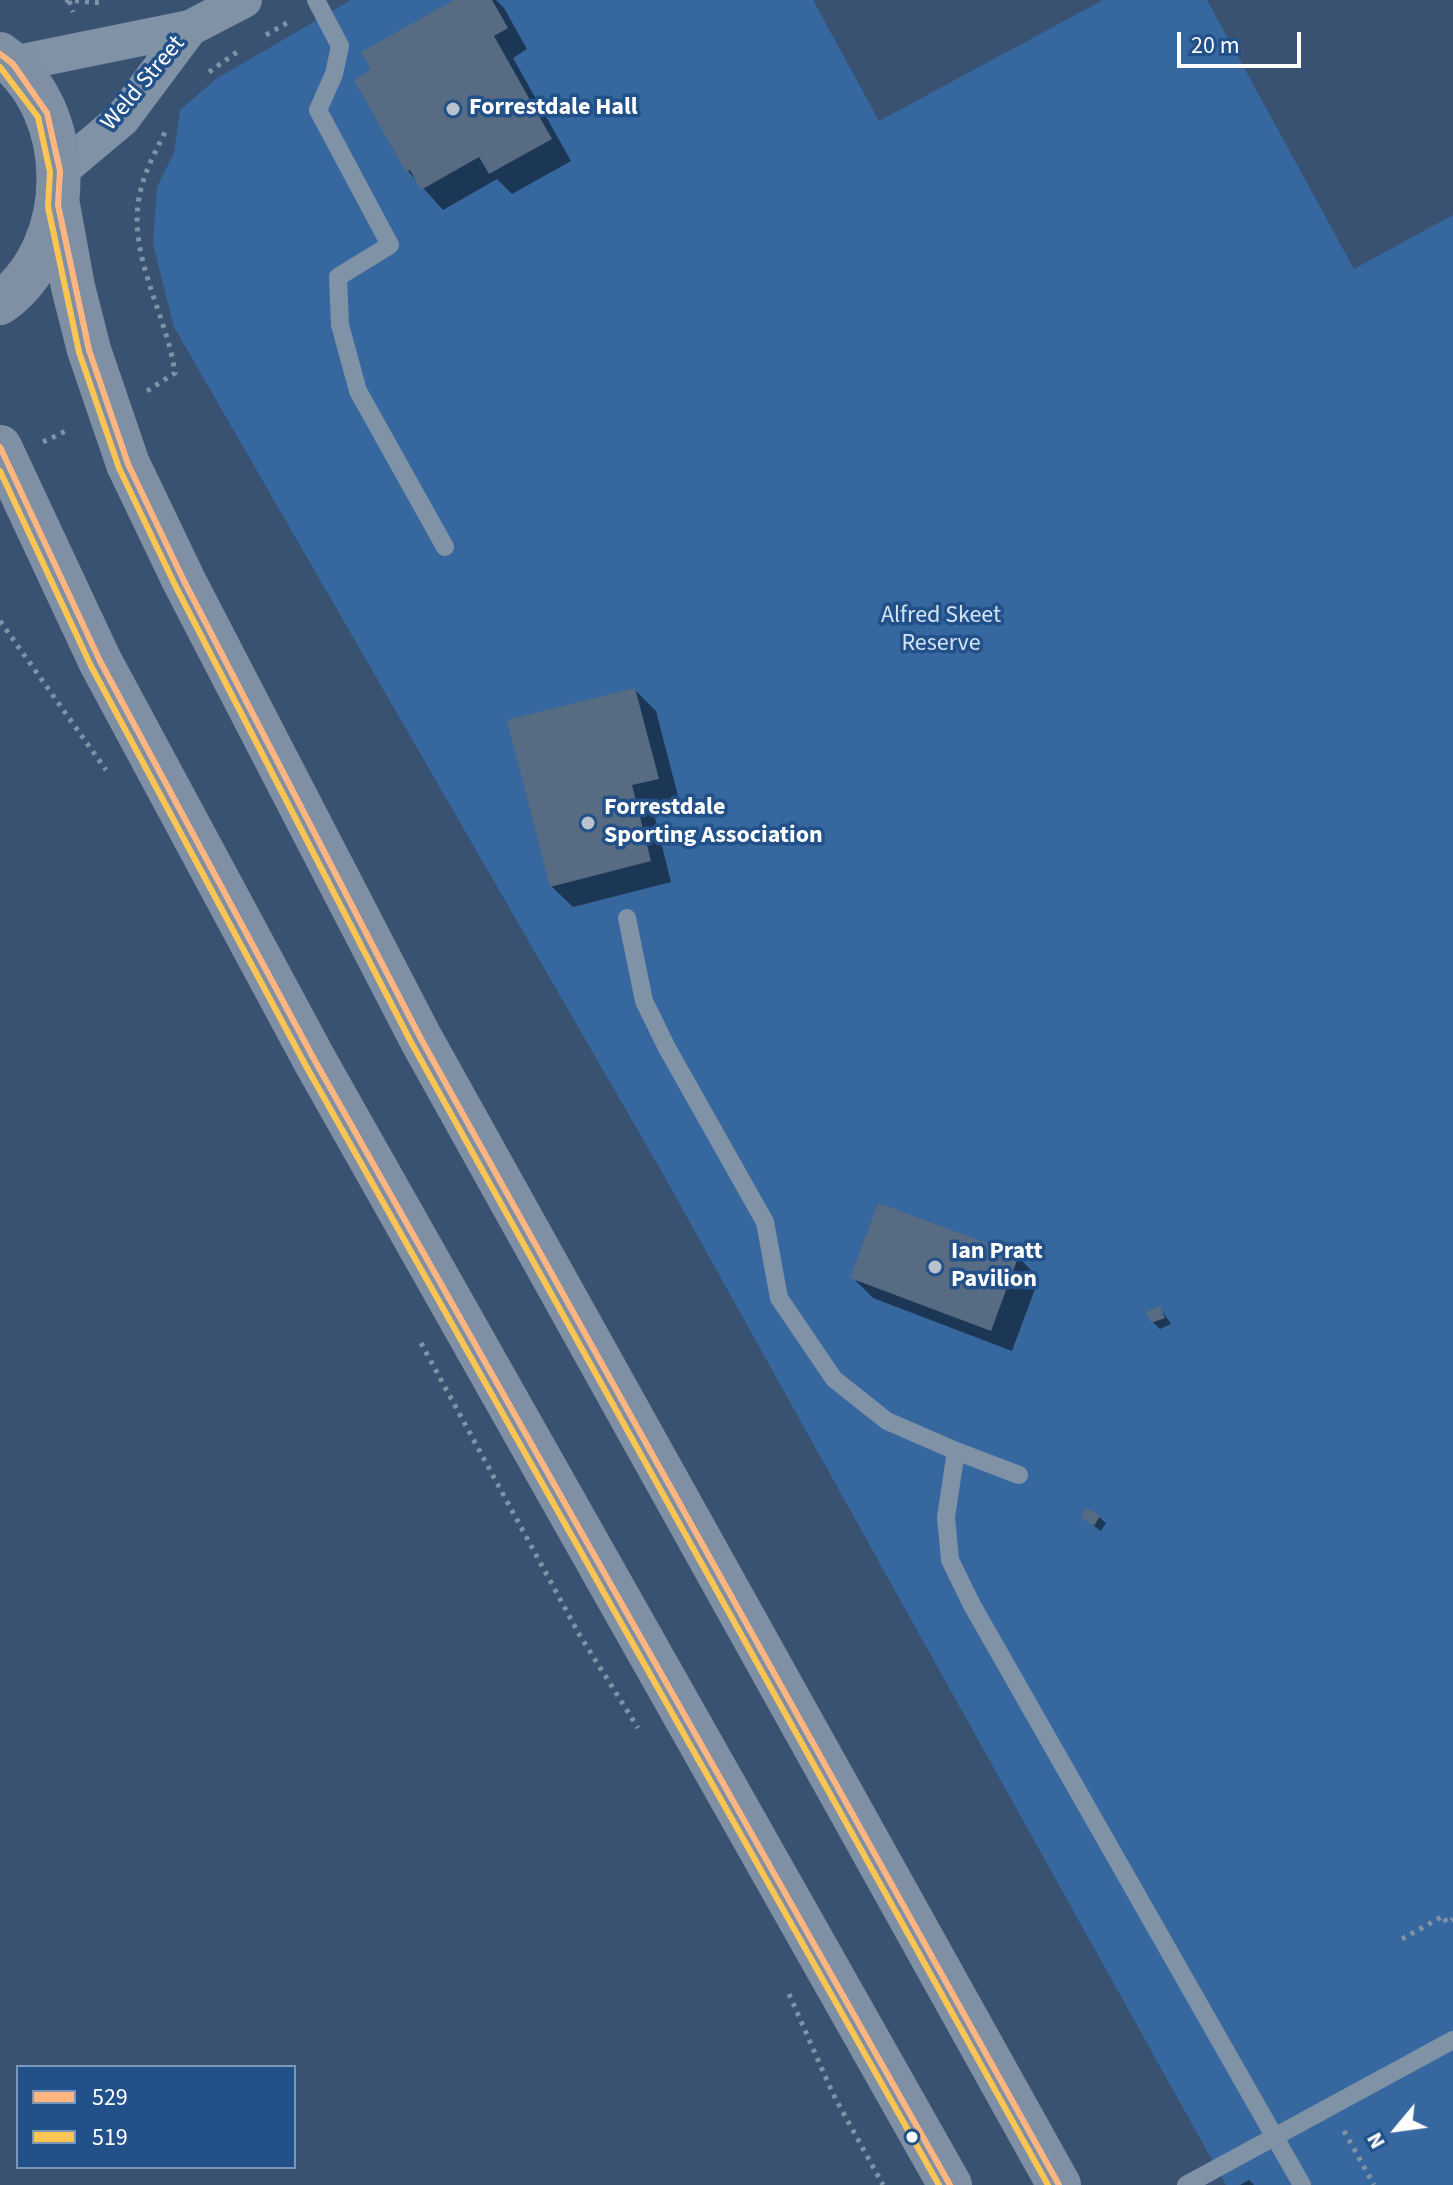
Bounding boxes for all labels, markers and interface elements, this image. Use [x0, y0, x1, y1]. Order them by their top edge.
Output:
scale bar [1181, 16, 1305, 66]
text: 20 m [1191, 28, 1240, 63]
street label: Weld Street [96, 31, 192, 137]
place label: Forrestdale Hall [469, 95, 638, 123]
marker: Forrestdale Hall [444, 100, 462, 118]
park label: Alfred Skeet Reserve [881, 603, 1001, 659]
place label: Forrestdale Sporting Association [604, 795, 823, 851]
marker: Forrestdale Sporting Association [579, 814, 597, 832]
place label: Ian Pratt Pavilion [951, 1239, 1043, 1295]
marker: Ian Pratt Pavilion [926, 1258, 944, 1276]
legend [16, 2065, 296, 2169]
text: 529 [92, 2080, 128, 2115]
north arrow [1357, 2089, 1437, 2169]
text: 519 [92, 2120, 128, 2155]
text: N [1358, 2126, 1394, 2155]
unlabelled marker [904, 2129, 920, 2145]

